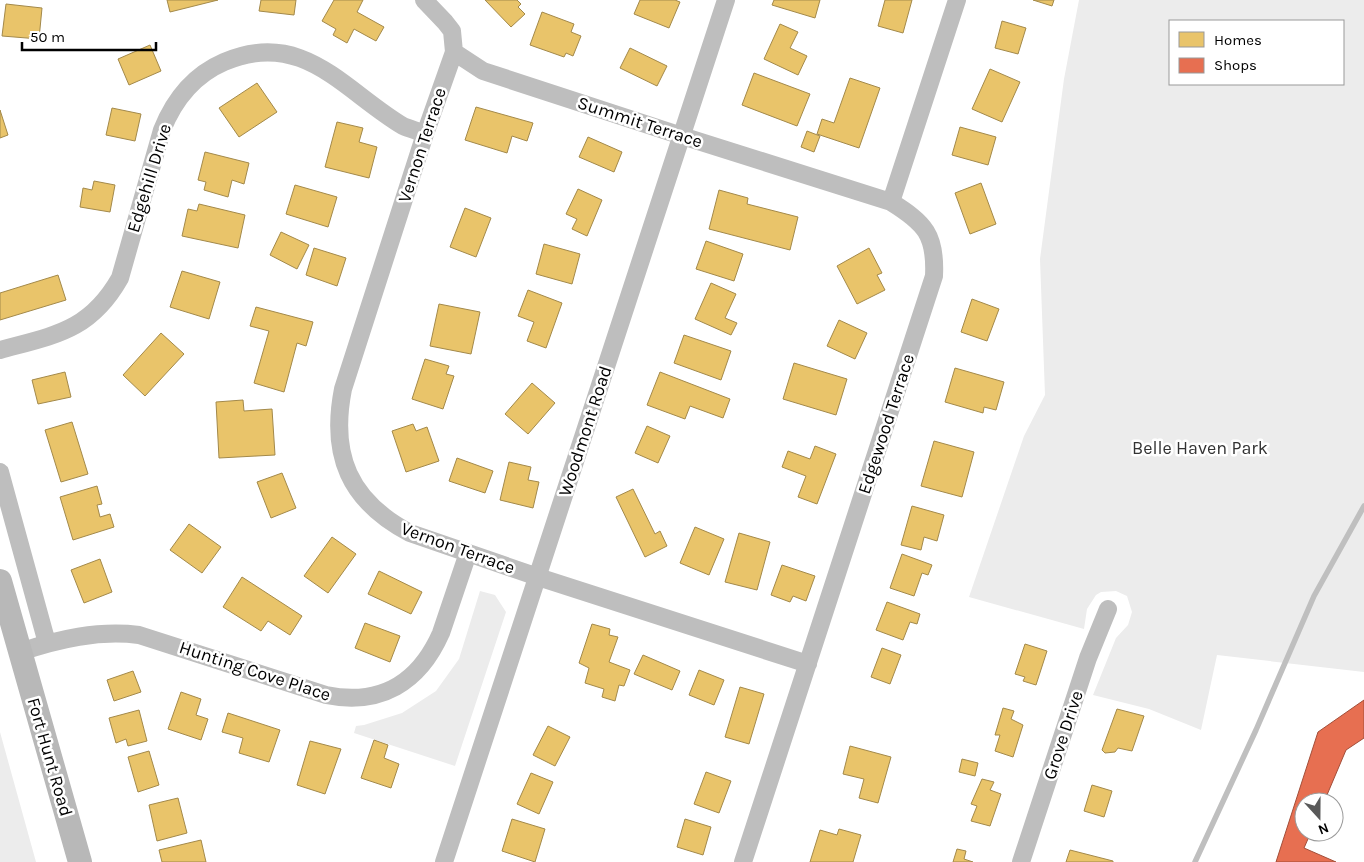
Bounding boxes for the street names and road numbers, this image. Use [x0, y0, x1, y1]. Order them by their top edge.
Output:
street label: Vernon Terrace [393, 85, 451, 205]
street label: Summit Terrace [575, 91, 705, 153]
street label: Edgehill Drive [122, 121, 176, 235]
street label: Edgewood Terrace [853, 351, 919, 497]
street label: Woodmont Road [554, 363, 616, 499]
street label: Vernon Terrace [398, 517, 518, 579]
street label: Hunting Cove Place [176, 636, 334, 706]
street label: Grove Drive [1038, 688, 1088, 782]
street label: Fort Hunt Road [23, 695, 77, 819]

